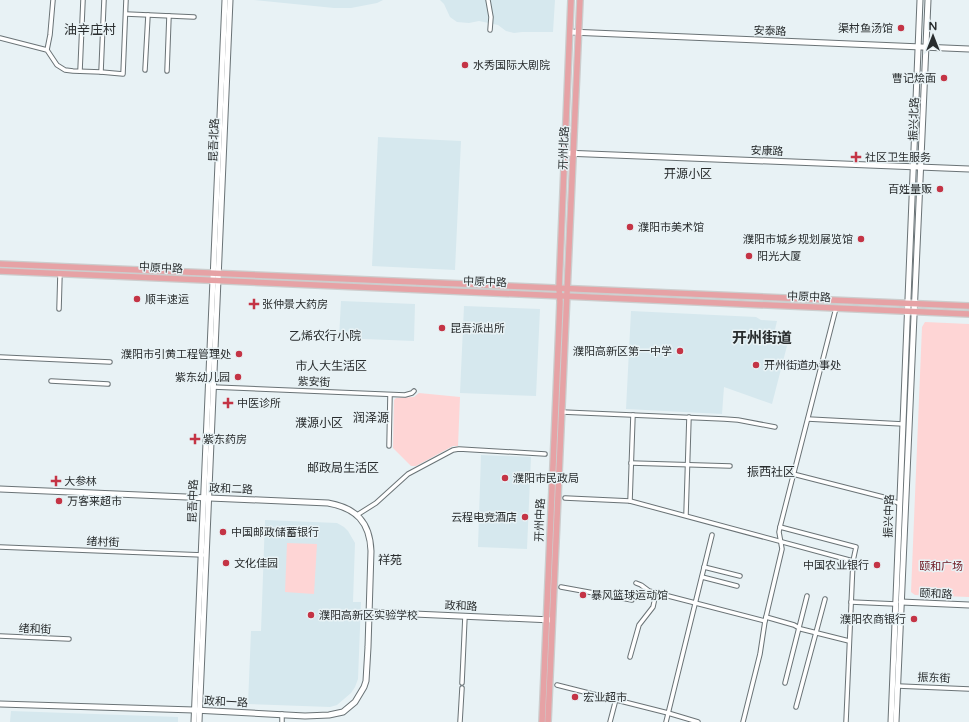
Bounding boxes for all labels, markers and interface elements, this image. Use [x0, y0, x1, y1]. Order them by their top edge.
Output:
north arrow [913, 16, 953, 56]
text: N [929, 20, 937, 33]
district label: 油辛庄村 [64, 22, 116, 38]
place label: 渠村鱼汤馆 [838, 22, 893, 35]
marker: 渠村鱼汤馆 [896, 23, 906, 33]
street label: 安泰路 [753, 24, 787, 38]
place label: 水秀国际大剧院 [473, 59, 550, 72]
marker: 水秀国际大剧院 [460, 60, 470, 70]
place label: 曹记烩面 [892, 72, 936, 85]
marker: 曹记烩面 [939, 73, 949, 83]
street label: 振兴北路 [907, 97, 921, 141]
street label: 昆吾北路 [207, 118, 221, 162]
street label: 开州北路 [557, 126, 571, 170]
street label: 安康路 [750, 144, 784, 158]
marker: 社区卫生服务 [850, 151, 862, 163]
place label: 社区卫生服务 [865, 151, 931, 164]
district label: 开源小区 [664, 167, 712, 181]
place label: 百姓量贩 [888, 183, 932, 196]
marker: 百姓量贩 [935, 184, 945, 194]
place label: 濮阳市美术馆 [638, 221, 704, 234]
marker: 濮阳市美术馆 [625, 222, 635, 232]
place label: 濮阳市城乡规划展览馆 [743, 233, 853, 246]
marker: 濮阳市城乡规划展览馆 [856, 234, 866, 244]
place label: 阳光大厦 [757, 250, 801, 263]
marker: 阳光大厦 [744, 251, 754, 261]
street label: 中原中路 [139, 260, 183, 276]
street label: 中原中路 [463, 275, 507, 289]
street label: 中原中路 [787, 290, 831, 304]
place label: 顺丰速运 [145, 293, 189, 306]
marker: 顺丰速运 [132, 294, 142, 304]
place label: 张仲景大药房 [262, 298, 328, 311]
marker: 张仲景大药房 [249, 299, 259, 309]
place label: 昆吾派出所 [450, 322, 505, 335]
marker: 昆吾派出所 [437, 323, 447, 333]
district label: 乙烯农行小院 [289, 329, 361, 343]
district label: 开州街道 [732, 329, 792, 347]
place label: 濮阳高新区第一中学 [573, 345, 672, 358]
marker: 濮阳高新区第一中学 [675, 346, 685, 356]
place label: 濮阳市引黄工程管理处 [121, 348, 231, 361]
marker: 濮阳市引黄工程管理处 [234, 349, 244, 359]
district label: 市人大生活区 [295, 359, 367, 373]
place label: 开州街道办事处 [764, 359, 841, 372]
marker: 开州街道办事处 [751, 360, 761, 370]
place label: 紫东幼儿园 [175, 371, 230, 384]
marker: 紫东幼儿园 [233, 372, 243, 382]
street label: 紫安街 [297, 375, 331, 389]
marker: 中医诊所 [222, 397, 234, 409]
place label: 中医诊所 [237, 397, 281, 410]
district label: 润泽源 [353, 411, 389, 425]
district label: 濮源小区 [295, 416, 343, 430]
place label: 紫东药房 [203, 433, 247, 446]
marker: 紫东药房 [190, 434, 200, 444]
district label: 邮政局生活区 [307, 461, 379, 475]
district label: 振西社区 [747, 465, 795, 479]
place label: 濮阳市民政局 [513, 472, 579, 485]
marker: 濮阳市民政局 [500, 473, 510, 483]
place label: 大参林 [64, 475, 97, 488]
marker: 大参林 [51, 476, 61, 486]
street label: 昆吾中路 [186, 479, 200, 523]
street label: 政和二路 [209, 482, 253, 496]
street label: 振兴中路 [882, 494, 896, 538]
place label: 万客来超市 [67, 495, 122, 508]
marker: 万客来超市 [54, 496, 64, 506]
street label: 开州中路 [533, 498, 547, 542]
place label: 云程电竞酒店 [451, 511, 517, 524]
marker: 云程电竞酒店 [520, 512, 530, 522]
place label: 中国邮政储蓄银行 [231, 526, 319, 539]
marker: 中国邮政储蓄银行 [218, 527, 228, 537]
street label: 绪村街 [86, 535, 120, 549]
district label: 祥苑 [378, 553, 402, 567]
place label: 文化佳园 [234, 557, 278, 570]
marker: 文化佳园 [221, 558, 231, 568]
place label: 中国农业银行 [803, 559, 869, 572]
marker: 中国农业银行 [872, 560, 882, 570]
park label: 颐和广场 [919, 560, 963, 573]
street label: 颐和路 [919, 587, 953, 601]
place label: 暴风篮球运动馆 [591, 589, 668, 602]
marker: 暴风篮球运动馆 [578, 590, 588, 600]
street label: 政和路 [444, 599, 478, 613]
place label: 濮阳高新区实验学校 [319, 609, 418, 622]
marker: 濮阳高新区实验学校 [306, 610, 316, 620]
place label: 濮阳农商银行 [840, 613, 906, 626]
marker: 濮阳农商银行 [909, 614, 919, 624]
street label: 绪和街 [18, 622, 52, 636]
street label: 振东街 [917, 671, 951, 685]
place label: 宏业超市 [583, 691, 627, 704]
marker: 宏业超市 [570, 692, 580, 702]
street label: 政和一路 [204, 694, 248, 710]

